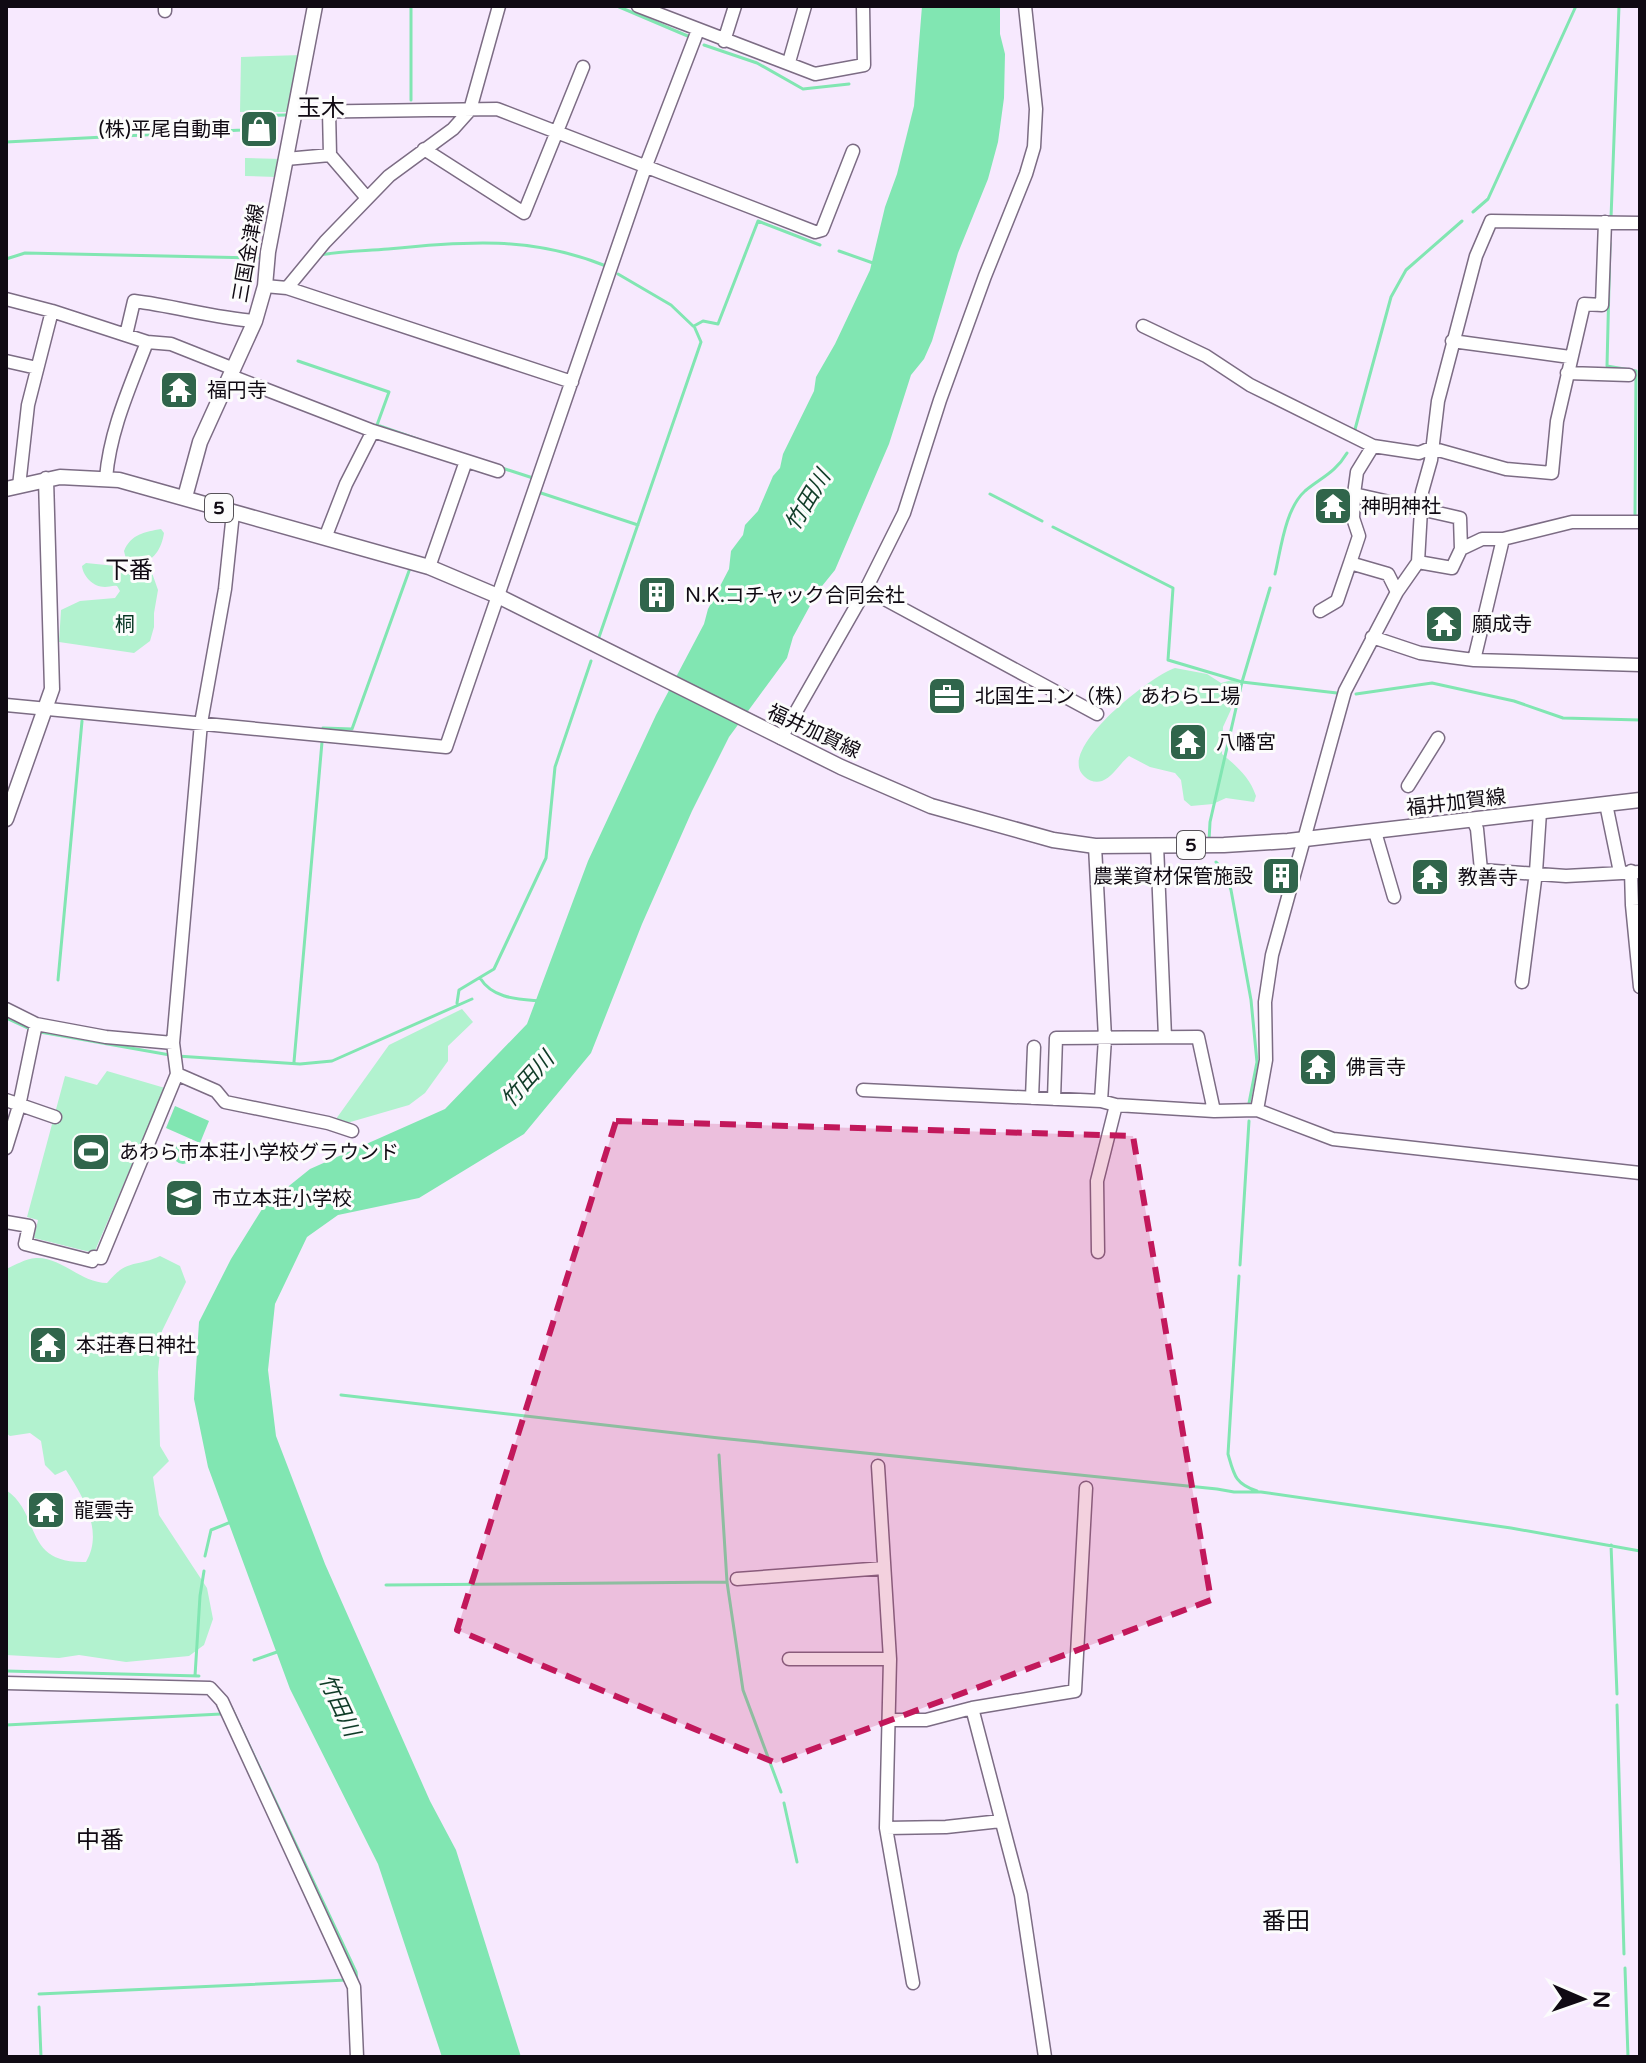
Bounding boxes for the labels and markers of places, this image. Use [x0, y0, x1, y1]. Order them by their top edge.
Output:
shop icon: (株)平尾自動車 [238, 108, 280, 150]
place label: (株)平尾自動車 [99, 118, 231, 142]
temple icon: 福円寺 [158, 369, 200, 411]
place label: 福円寺 [207, 379, 267, 403]
temple icon: 神明神社 [1312, 485, 1354, 527]
place label: 神明神社 [1361, 495, 1441, 519]
building icon: N.K.コチャック合同会社 [636, 574, 678, 616]
place label: N.K.コチャック合同会社 [685, 584, 905, 608]
temple icon: 願成寺 [1423, 603, 1465, 645]
place label: 願成寺 [1472, 613, 1532, 637]
office icon: 北国生コン（株） あわら工場 [926, 675, 968, 717]
place label: 北国生コン（株） あわら工場 [975, 685, 1240, 709]
temple icon: 八幡宮 [1167, 721, 1209, 763]
place label: 八幡宮 [1216, 731, 1276, 755]
building icon: 農業資材保管施設 [1260, 855, 1302, 897]
temple icon: 教善寺 [1409, 856, 1451, 898]
place label: 農業資材保管施設 [1093, 865, 1253, 889]
place label: 教善寺 [1458, 866, 1518, 890]
temple icon: 佛言寺 [1297, 1046, 1339, 1088]
place label: 佛言寺 [1346, 1056, 1406, 1080]
sports icon: あわら市本荘小学校グラウンド [70, 1131, 112, 1173]
place label: あわら市本荘小学校グラウンド [119, 1141, 399, 1165]
school or university icon: 市立本荘小学校 [163, 1177, 205, 1219]
place label: 市立本荘小学校 [212, 1187, 352, 1211]
temple icon: 本荘春日神社 [27, 1324, 69, 1366]
place label: 本荘春日神社 [76, 1334, 196, 1358]
temple icon: 龍雲寺 [25, 1489, 67, 1531]
place label: 龍雲寺 [74, 1499, 134, 1523]

